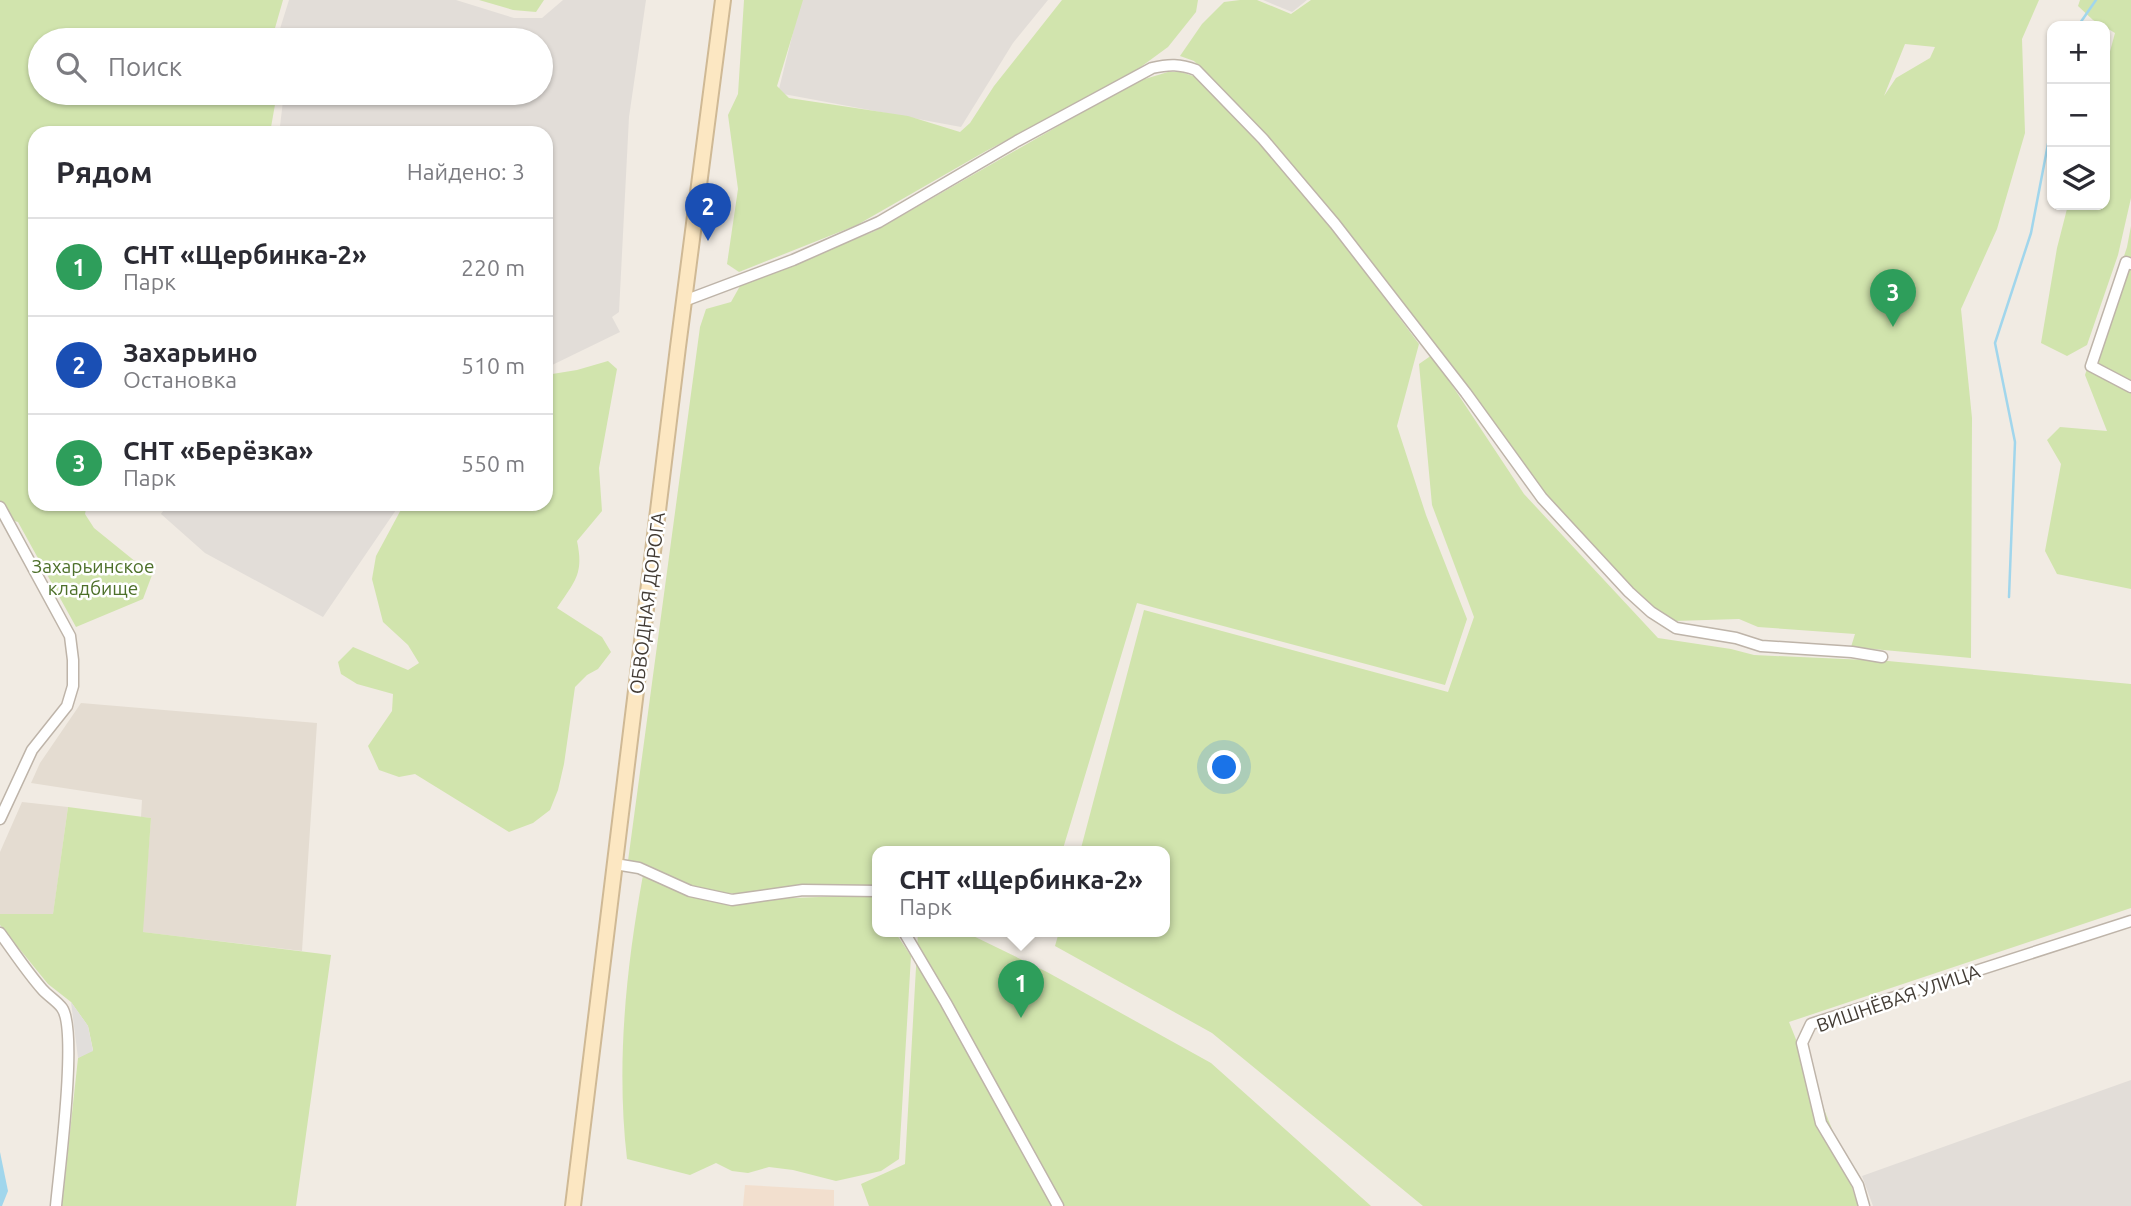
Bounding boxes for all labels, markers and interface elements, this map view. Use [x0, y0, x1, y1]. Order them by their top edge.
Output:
map controls [2047, 21, 2110, 210]
button: + [2047, 21, 2110, 84]
search box [28, 28, 553, 105]
icon: search [52, 48, 90, 86]
text: Поиск [108, 52, 182, 81]
button: − [2047, 84, 2110, 147]
button: layers [2047, 147, 2110, 210]
text: Рядом [56, 155, 152, 189]
text: Найдено: 3 [407, 159, 525, 184]
pin: 2 [685, 183, 731, 241]
text: СНТ «Щербинка-2» [123, 240, 367, 269]
text: 1 [73, 255, 85, 280]
text: 220 m [461, 255, 525, 280]
text: Парк [123, 269, 176, 294]
pin: 3 [1870, 269, 1916, 327]
text: Захарьино [123, 338, 258, 367]
text: 2 [73, 353, 85, 378]
text: 510 m [461, 353, 525, 378]
text: Остановка [123, 367, 237, 392]
text: СНТ «Берёзка» [123, 436, 313, 465]
text: 3 [73, 451, 85, 476]
text: 550 m [461, 451, 525, 476]
text: Парк [123, 465, 176, 490]
street label: ОБВОДНАЯ ДОРОГА [625, 510, 669, 695]
park label: Захарьинское кладбище [32, 555, 154, 599]
your location [1207, 750, 1241, 784]
popup [872, 846, 1170, 937]
text: СНТ «Щербинка-2» [899, 865, 1143, 894]
text: Парк [899, 894, 952, 919]
street label: ВИШНЁВАЯ УЛИЦА [1813, 959, 1983, 1036]
pin: 1 [998, 960, 1044, 1018]

